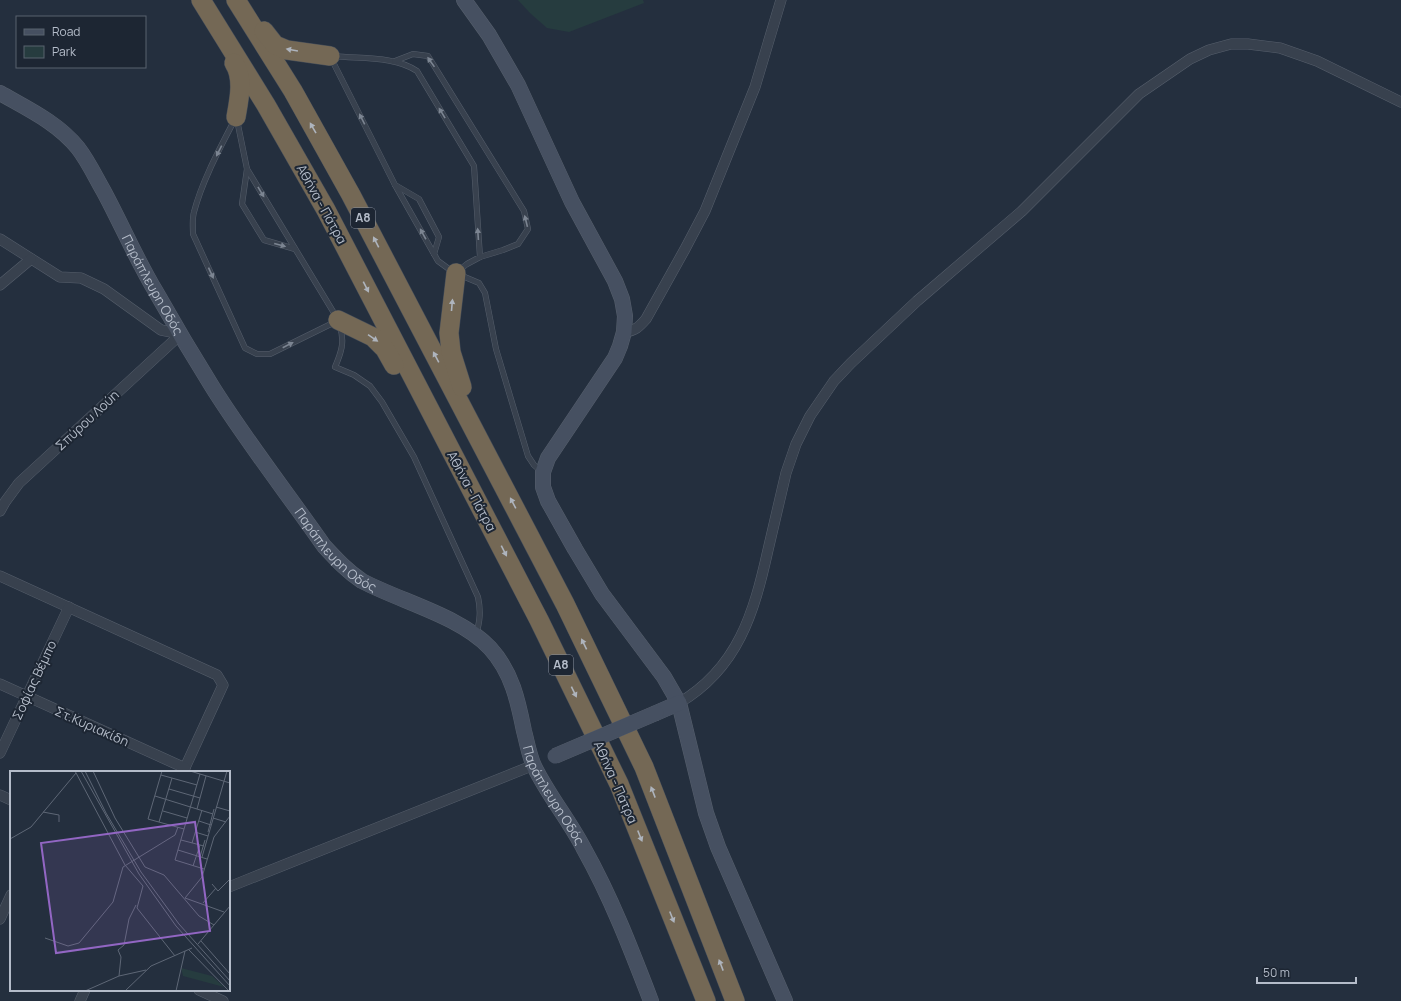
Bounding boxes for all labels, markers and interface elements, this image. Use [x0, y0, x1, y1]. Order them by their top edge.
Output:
legend [16, 16, 146, 68]
text: Road [52, 23, 80, 40]
text: Park [52, 43, 77, 60]
one-way arrow [285, 47, 298, 53]
one-way arrow [427, 56, 435, 67]
one-way arrow [438, 108, 446, 118]
one-way arrow [359, 113, 365, 124]
one-way arrow [310, 122, 317, 134]
one-way arrow [215, 146, 222, 157]
street label: Αθήνα - Πάτρα [293, 161, 351, 247]
one-way arrow [258, 186, 265, 198]
road number: Α8 [351, 208, 375, 228]
one-way arrow [523, 215, 529, 227]
one-way arrow [419, 228, 426, 239]
one-way arrow [475, 228, 482, 240]
street label: Παράπλευρη Οδός [118, 231, 188, 338]
one-way arrow [373, 236, 379, 248]
one-way arrow [274, 242, 287, 248]
one-way arrow [208, 267, 214, 279]
one-way arrow [363, 281, 369, 292]
one-way arrow [448, 299, 455, 311]
one-way arrow [367, 334, 378, 342]
one-way arrow [283, 342, 294, 348]
one-way arrow [433, 352, 439, 363]
street label: Σπύρου Λούη [51, 386, 123, 454]
street label: Αθήνα - Πάτρα [443, 448, 501, 534]
one-way arrow [509, 497, 516, 509]
street label: Παράπλευρη Οδός [291, 504, 380, 596]
one-way arrow [500, 545, 507, 557]
street label: Σοφίας Βέμπο [8, 637, 60, 723]
one-way arrow [581, 638, 587, 649]
road number: Α8 [549, 655, 573, 675]
one-way arrow [571, 687, 577, 698]
street label: Στ.Κυριακίδη [52, 702, 132, 750]
street label: Αθήνα - Πάτρα [590, 738, 642, 826]
street label: Παράπλευρη Οδός [519, 743, 589, 848]
inset map [10, 771, 230, 991]
one-way arrow [650, 785, 656, 797]
one-way arrow [637, 831, 643, 843]
one-way arrow [669, 911, 675, 922]
one-way arrow [718, 958, 724, 970]
scale bar [1257, 959, 1356, 985]
text: 50 m [1263, 964, 1290, 981]

